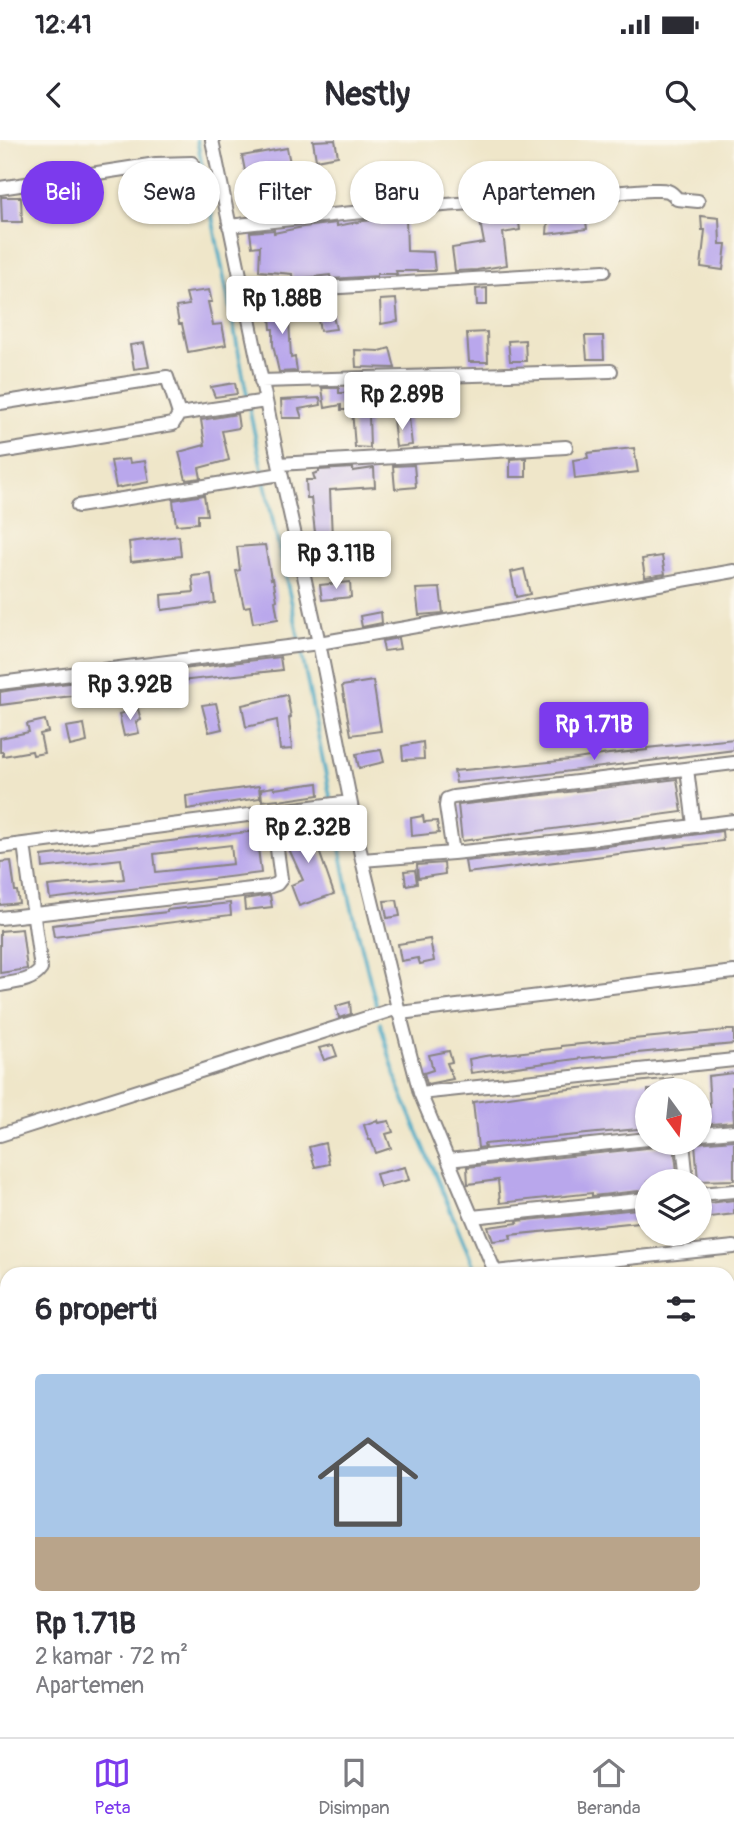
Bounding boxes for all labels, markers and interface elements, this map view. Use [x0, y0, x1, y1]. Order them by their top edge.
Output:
text: 12:41 [35, 9, 92, 41]
text: Nestly [324, 75, 410, 115]
icon: back [35, 76, 73, 114]
icon: search [661, 76, 699, 114]
chip: Beli [21, 161, 104, 224]
chip: Sewa [118, 161, 220, 224]
chip: Filter [234, 161, 336, 224]
chip: Baru [350, 161, 444, 224]
chip: Apartemen [458, 161, 620, 224]
pin: Rp 1.88B [210, 276, 354, 336]
text: Rp 1.88B [242, 284, 322, 313]
pin: Rp 2.89B [330, 372, 474, 432]
text: Rp 2.89B [360, 380, 444, 409]
pin: Rp 3.11B [264, 532, 408, 591]
text: Rp 3.11B [297, 539, 375, 568]
pin: Rp 3.92B [58, 662, 202, 722]
text: Rp 3.92B [88, 670, 172, 699]
pin: Rp 1.71B [522, 702, 666, 762]
text: Rp 1.71B [555, 710, 633, 739]
pin: Rp 2.32B [236, 806, 380, 865]
text: Rp 2.32B [265, 813, 351, 842]
north arrow [635, 1078, 712, 1155]
map controls [635, 1078, 712, 1246]
button: layers [635, 1169, 712, 1246]
icon: filters [662, 1290, 700, 1328]
text: 6 properti [35, 1291, 157, 1328]
icon: home [305, 1419, 431, 1545]
text: Rp 1.71B [35, 1605, 136, 1642]
text: 2 kamar · 72 m² [35, 1642, 188, 1671]
text: Apartemen [35, 1671, 144, 1700]
tab: Peta [93, 1754, 131, 1820]
tab: Disimpan [318, 1754, 390, 1820]
tab: Beranda [577, 1754, 641, 1820]

